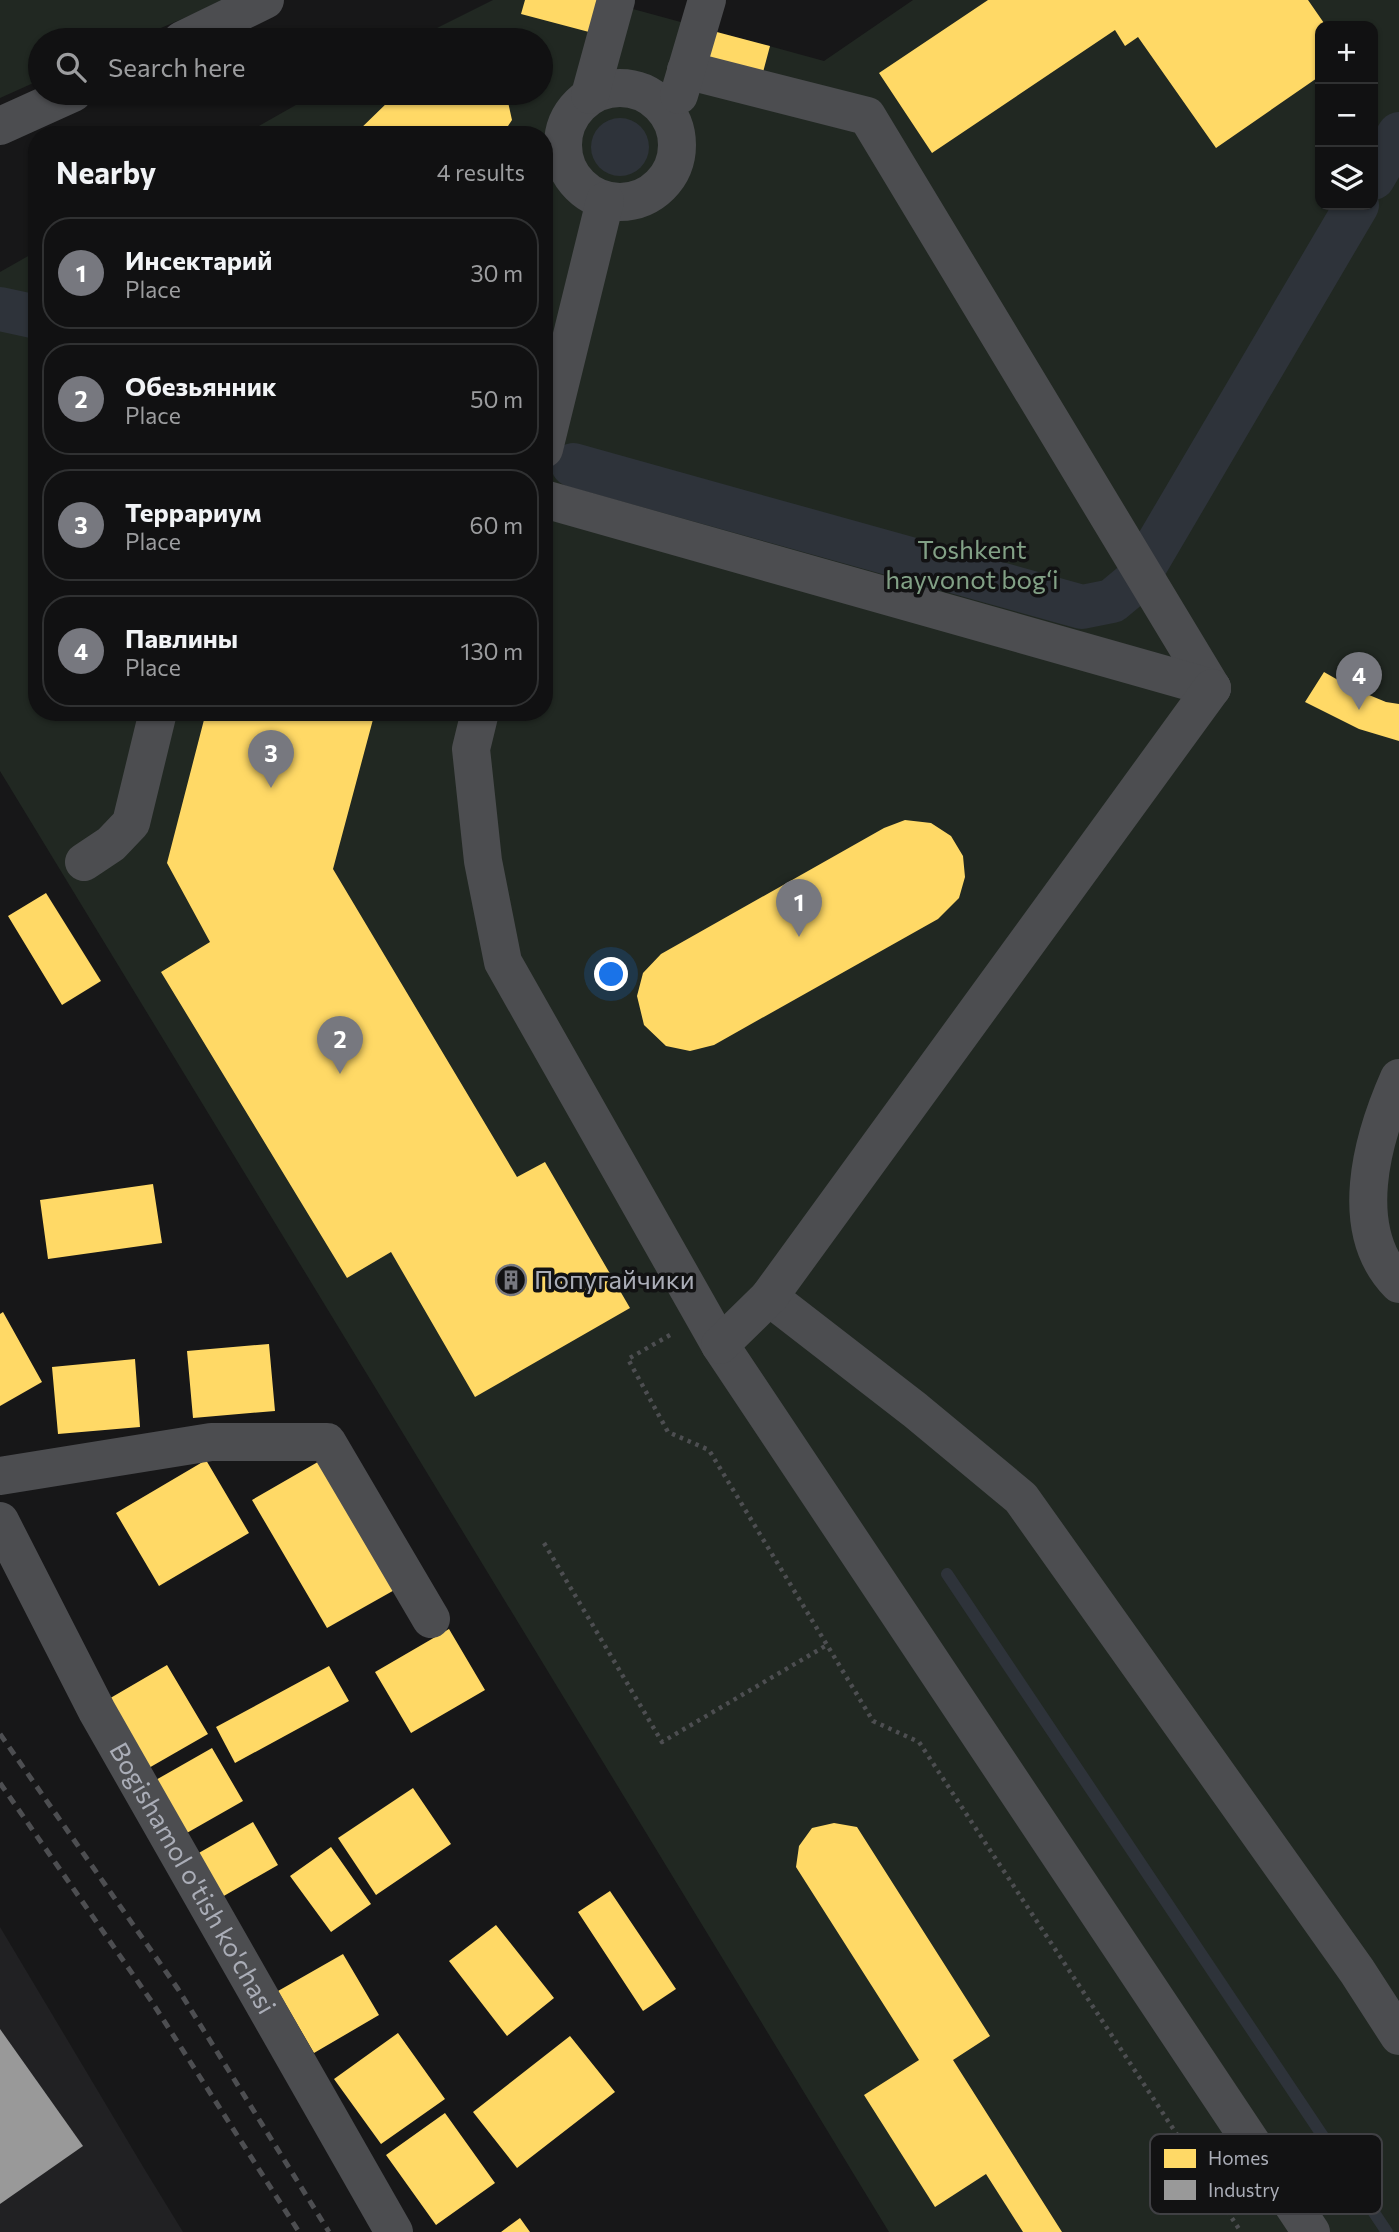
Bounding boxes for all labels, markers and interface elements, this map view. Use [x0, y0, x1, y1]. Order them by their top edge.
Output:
map controls [1315, 21, 1378, 210]
button: + [1315, 21, 1378, 84]
search box [28, 28, 553, 105]
icon: search [52, 48, 90, 86]
text: Search here [108, 51, 246, 82]
button: − [1315, 84, 1378, 147]
button: layers [1315, 147, 1378, 210]
text: Nearby [56, 153, 156, 190]
text: 4 results [437, 158, 525, 186]
text: Инсектарий [125, 244, 272, 275]
text: 1 [76, 259, 86, 287]
text: 30 m [470, 259, 523, 287]
text: Place [125, 275, 181, 303]
text: Обезьянник [125, 370, 277, 401]
text: 2 [74, 385, 88, 413]
text: 50 m [470, 385, 523, 413]
text: Place [125, 401, 181, 429]
text: Террариум [125, 496, 261, 527]
text: 3 [74, 511, 88, 539]
text: 60 m [470, 511, 523, 539]
text: Place [125, 527, 181, 555]
park label: Toshkent hayvonot bogʻi [885, 533, 1059, 594]
text: Павлины [125, 622, 238, 653]
text: 4 [74, 637, 88, 665]
text: 130 m [461, 637, 523, 665]
pin: 4 [1336, 652, 1382, 710]
text: Place [125, 653, 181, 681]
pin: 3 [248, 730, 294, 788]
pin: 1 [776, 879, 822, 937]
your location [594, 957, 628, 991]
pin: 2 [317, 1016, 363, 1074]
building icon: Попугайчики [494, 1263, 528, 1297]
place label: Попугайчики [534, 1263, 695, 1294]
street label: Bogishamol o'tish ko'chasi [104, 1736, 283, 2019]
legend [1150, 2134, 1382, 2214]
text: Homes [1208, 2146, 1269, 2169]
text: Industry [1208, 2178, 1280, 2201]

